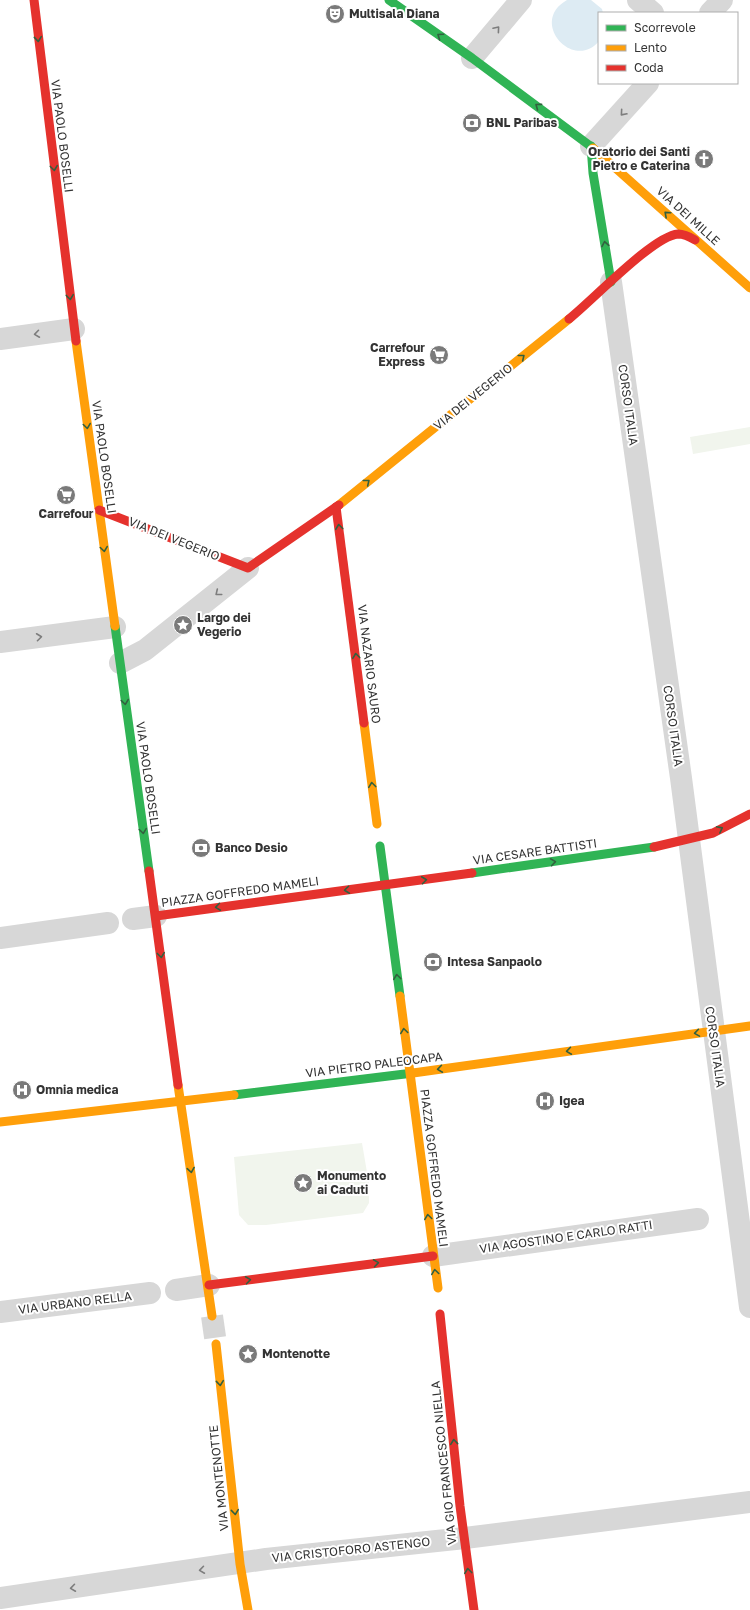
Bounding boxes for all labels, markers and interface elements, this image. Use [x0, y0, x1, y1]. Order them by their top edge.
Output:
theatre icon: Multisala Diana [324, 3, 346, 25]
place label: Multisala Diana [349, 6, 439, 21]
legend [598, 12, 738, 84]
text: Scorrevole [634, 20, 696, 35]
one-way arrow [492, 26, 499, 34]
one-way arrow [437, 33, 444, 41]
one-way arrow [34, 36, 43, 42]
text: Lento [634, 40, 667, 55]
text: Coda [634, 60, 664, 75]
street label: VIA PAOLO BOSELLI [48, 78, 77, 193]
one-way arrow [535, 104, 542, 111]
one-way arrow [620, 108, 627, 115]
bank icon: BNL Paribas [461, 112, 483, 134]
place label: BNL Paribas [486, 115, 558, 130]
place label: Oratorio dei Santi Pietro e Caterina [588, 144, 690, 173]
church icon: Oratorio dei Santi Pietro e Caterina [693, 148, 715, 170]
one-way arrow [49, 165, 58, 171]
street label: VIA DEI MILLE [653, 183, 723, 248]
one-way arrow [664, 211, 671, 218]
one-way arrow [601, 241, 610, 247]
one-way arrow [65, 294, 74, 300]
one-way arrow [34, 329, 40, 338]
place label: Carrefour Express [370, 340, 425, 369]
supermarket icon: Carrefour Express [428, 344, 450, 366]
one-way arrow [518, 355, 525, 362]
street label: VIA DEI VEGERIO [430, 360, 515, 433]
street label: CORSO ITALIA [615, 363, 642, 446]
street label: VIA PAOLO BOSELLI [89, 399, 120, 514]
one-way arrow [82, 423, 91, 429]
one-way arrow [362, 480, 369, 487]
supermarket icon: Carrefour [55, 484, 77, 506]
place label: Carrefour [38, 506, 94, 521]
street label: VIA DEI VEGERIO [126, 513, 222, 564]
one-way arrow [335, 524, 344, 530]
one-way arrow [99, 546, 108, 552]
one-way arrow [215, 588, 222, 595]
street label: VIA NAZARIO SAURO [355, 603, 384, 725]
place label: Largo dei Vegerio [197, 610, 251, 639]
place icon: Largo dei Vegerio [172, 614, 194, 636]
one-way arrow [36, 633, 42, 642]
one-way arrow [352, 653, 361, 659]
street label: CORSO ITALIA [660, 684, 687, 767]
one-way arrow [120, 699, 129, 705]
street label: VIA PAOLO BOSELLI [133, 720, 164, 835]
one-way arrow [368, 782, 377, 788]
one-way arrow [716, 827, 723, 834]
one-way arrow [138, 828, 147, 834]
street label: VIA CESARE BATTISTI [472, 835, 598, 868]
bank icon: Banco Desio [190, 837, 212, 859]
place label: Banco Desio [215, 840, 288, 855]
one-way arrow [550, 858, 556, 867]
street label: PIAZZA GOFFREDO MAMELI [160, 873, 320, 910]
one-way arrow [421, 876, 427, 885]
one-way arrow [344, 885, 350, 894]
one-way arrow [215, 902, 221, 911]
bank icon: Intesa Sanpaolo [422, 951, 444, 973]
one-way arrow [156, 952, 165, 958]
place label: Intesa Sanpaolo [447, 954, 542, 969]
one-way arrow [393, 974, 402, 980]
street label: CORSO ITALIA [702, 1005, 729, 1088]
one-way arrow [400, 1028, 409, 1034]
one-way arrow [694, 1028, 701, 1037]
one-way arrow [566, 1046, 572, 1055]
street label: VIA PIETRO PALEOCAPA [304, 1049, 443, 1080]
one-way arrow [437, 1064, 443, 1073]
hospital icon: Omnia medica [11, 1079, 33, 1101]
place label: Omnia medica [36, 1082, 118, 1097]
street label: PIAZZA GOFFREDO MAMELI [417, 1088, 452, 1248]
hospital icon: Igea [534, 1090, 556, 1112]
place label: Igea [559, 1093, 585, 1108]
one-way arrow [186, 1167, 195, 1173]
place label: Monumento ai Caduti [317, 1168, 386, 1197]
place icon: Monumento ai Caduti [292, 1172, 314, 1194]
one-way arrow [424, 1214, 433, 1220]
street label: VIA AGOSTINO E CARLO RATTI [478, 1217, 654, 1256]
one-way arrow [373, 1259, 380, 1268]
one-way arrow [431, 1269, 440, 1275]
one-way arrow [245, 1276, 251, 1285]
street label: VIA URBANO RELLA [17, 1288, 133, 1317]
place icon: Montenotte [237, 1343, 259, 1365]
place label: Montenotte [262, 1346, 330, 1361]
one-way arrow [216, 1380, 225, 1386]
street label: VIA GIO FRANCESCO NIELLA [427, 1380, 460, 1546]
street label: VIA MONTENOTTE [205, 1424, 232, 1532]
one-way arrow [449, 1439, 458, 1445]
one-way arrow [230, 1509, 239, 1515]
street label: VIA CRISTOFORO ASTENGO [271, 1534, 431, 1565]
one-way arrow [199, 1565, 205, 1574]
one-way arrow [464, 1568, 473, 1574]
one-way arrow [70, 1583, 76, 1592]

